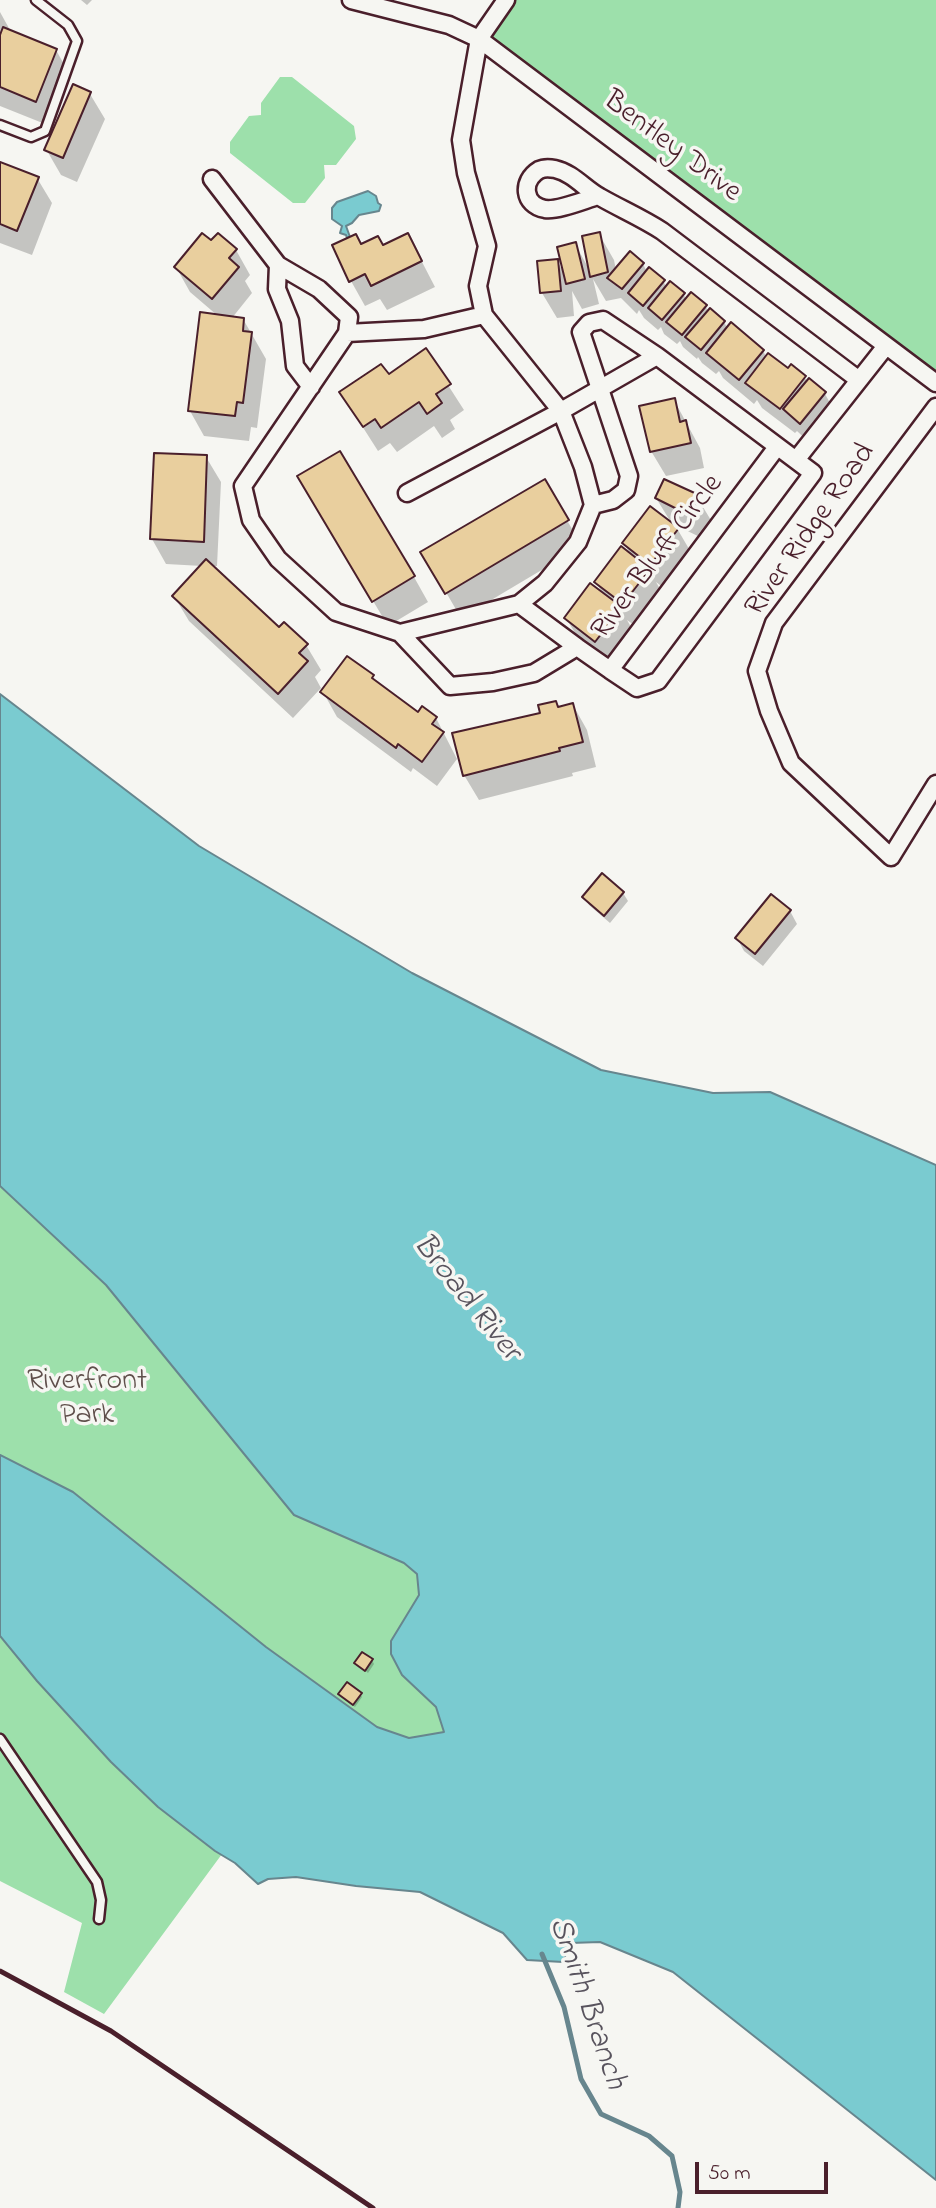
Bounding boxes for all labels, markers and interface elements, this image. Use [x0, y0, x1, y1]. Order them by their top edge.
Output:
street label: Bentley Drive [595, 84, 747, 212]
street label: River Ridge Road [739, 437, 885, 625]
street label: River Bluff Circle [585, 468, 733, 648]
water label: Broad River [402, 1228, 528, 1370]
park label: Riverfront Park [27, 1365, 147, 1436]
water label: Smith Branch [538, 1913, 632, 2095]
scale bar [698, 2148, 831, 2192]
text: 50 m [708, 2159, 751, 2189]

